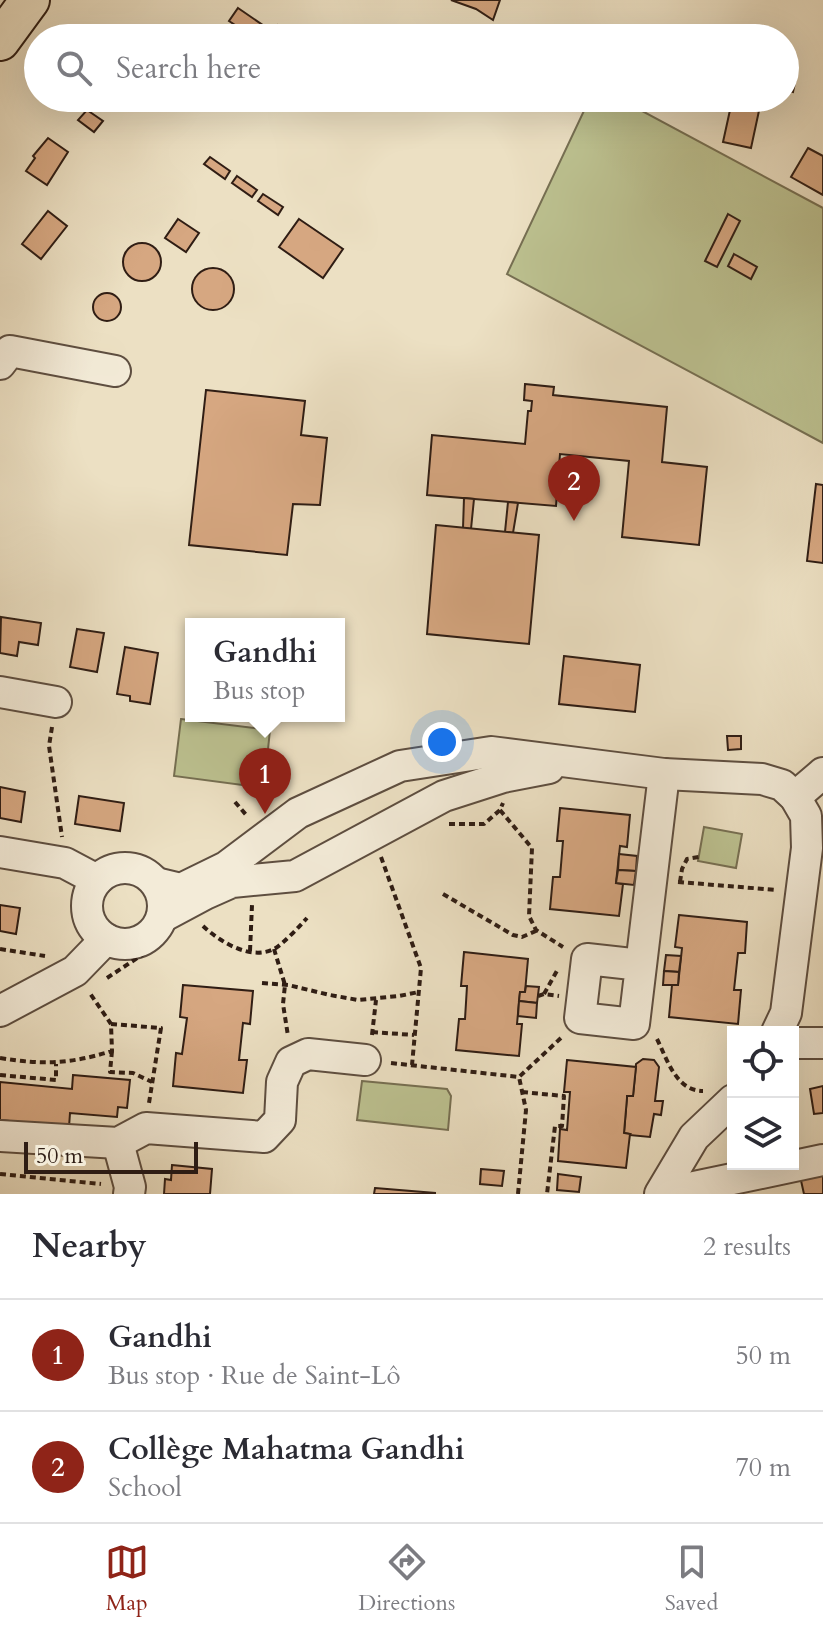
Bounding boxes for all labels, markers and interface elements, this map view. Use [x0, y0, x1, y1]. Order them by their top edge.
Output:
search box [24, 24, 799, 112]
icon: search [52, 46, 96, 90]
text: Search here [116, 48, 261, 89]
pin: 2 [548, 455, 600, 521]
popup [185, 618, 345, 722]
text: Gandhi [213, 632, 317, 673]
text: Bus stop [213, 673, 305, 708]
your location [422, 722, 462, 762]
pin: 1 [239, 748, 291, 814]
map controls [727, 1026, 799, 1170]
button: locate [727, 1026, 799, 1098]
button: layers [727, 1098, 799, 1170]
scale bar [24, 1138, 198, 1174]
text: 50 m [36, 1141, 83, 1171]
text: Nearby [32, 1223, 147, 1269]
text: 2 results [703, 1229, 791, 1264]
text: Gandhi [108, 1317, 212, 1358]
text: 1 [51, 1338, 65, 1373]
text: 50 m [735, 1338, 791, 1373]
text: Bus stop · Rue de Saint-Lô [108, 1358, 401, 1393]
text: Collège Mahatma Gandhi [108, 1429, 464, 1470]
text: 2 [51, 1450, 65, 1485]
text: 70 m [735, 1450, 791, 1485]
text: School [108, 1470, 182, 1505]
tab: Map [105, 1540, 149, 1618]
tab: Directions [358, 1540, 455, 1618]
tab: Saved [665, 1540, 718, 1618]

